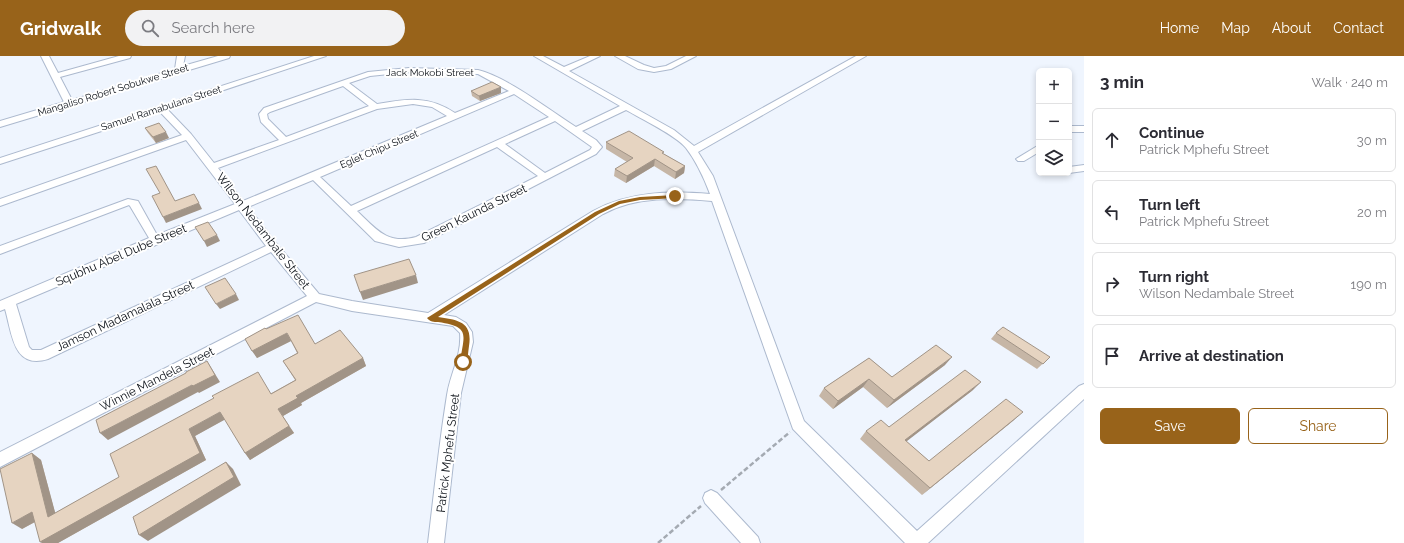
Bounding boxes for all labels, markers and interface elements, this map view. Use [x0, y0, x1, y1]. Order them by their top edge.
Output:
search box [125, 10, 405, 46]
text: Gridwalk [20, 17, 101, 39]
icon: search [139, 17, 161, 39]
text: Search here [171, 19, 255, 37]
text: Home [1160, 20, 1199, 36]
text: Map [1221, 20, 1250, 36]
text: About [1272, 20, 1311, 36]
text: Contact [1333, 20, 1384, 36]
street label: Mangaliso Robert Sobukwe Street [36, 62, 190, 118]
street label: Jack Mokobi Street [386, 67, 475, 78]
map controls [1036, 68, 1072, 176]
button: + [1036, 68, 1072, 104]
text: 3 min [1100, 72, 1144, 92]
text: Walk · 240 m [1311, 75, 1388, 90]
street label: Samuel Ramabulana Street [99, 83, 223, 133]
button: − [1036, 104, 1072, 140]
text: Continue [1139, 124, 1204, 142]
street label: Eglet Chipu Street [338, 127, 420, 170]
icon: ahead [1101, 129, 1123, 151]
text: 30 m [1357, 133, 1387, 148]
button: layers [1036, 140, 1072, 176]
text: Patrick Mphefu Street [1139, 142, 1269, 157]
street label: Wilson Nedambale Street [213, 170, 313, 292]
street label: Green Kaunda Street [419, 181, 529, 245]
route end [666, 187, 684, 205]
text: Turn left [1139, 196, 1200, 214]
icon: left [1101, 201, 1123, 223]
text: 20 m [1357, 205, 1387, 220]
text: Patrick Mphefu Street [1139, 214, 1269, 229]
street label: Squbhu Abel Dube Street [53, 221, 189, 289]
text: Turn right [1139, 268, 1209, 286]
icon: right [1101, 273, 1123, 295]
text: 190 m [1351, 277, 1387, 292]
street label: Jamson Madamalala Street [54, 278, 196, 354]
text: Wilson Nedambale Street [1139, 286, 1294, 301]
street label: Winnie Mandela Street [97, 344, 217, 414]
icon: arrive [1101, 345, 1123, 367]
text: Arrive at destination [1139, 347, 1284, 365]
route start [454, 353, 472, 371]
street label: Patrick Mphefu Street [434, 393, 462, 513]
button: Save [1100, 408, 1240, 444]
button: Share [1248, 408, 1388, 444]

